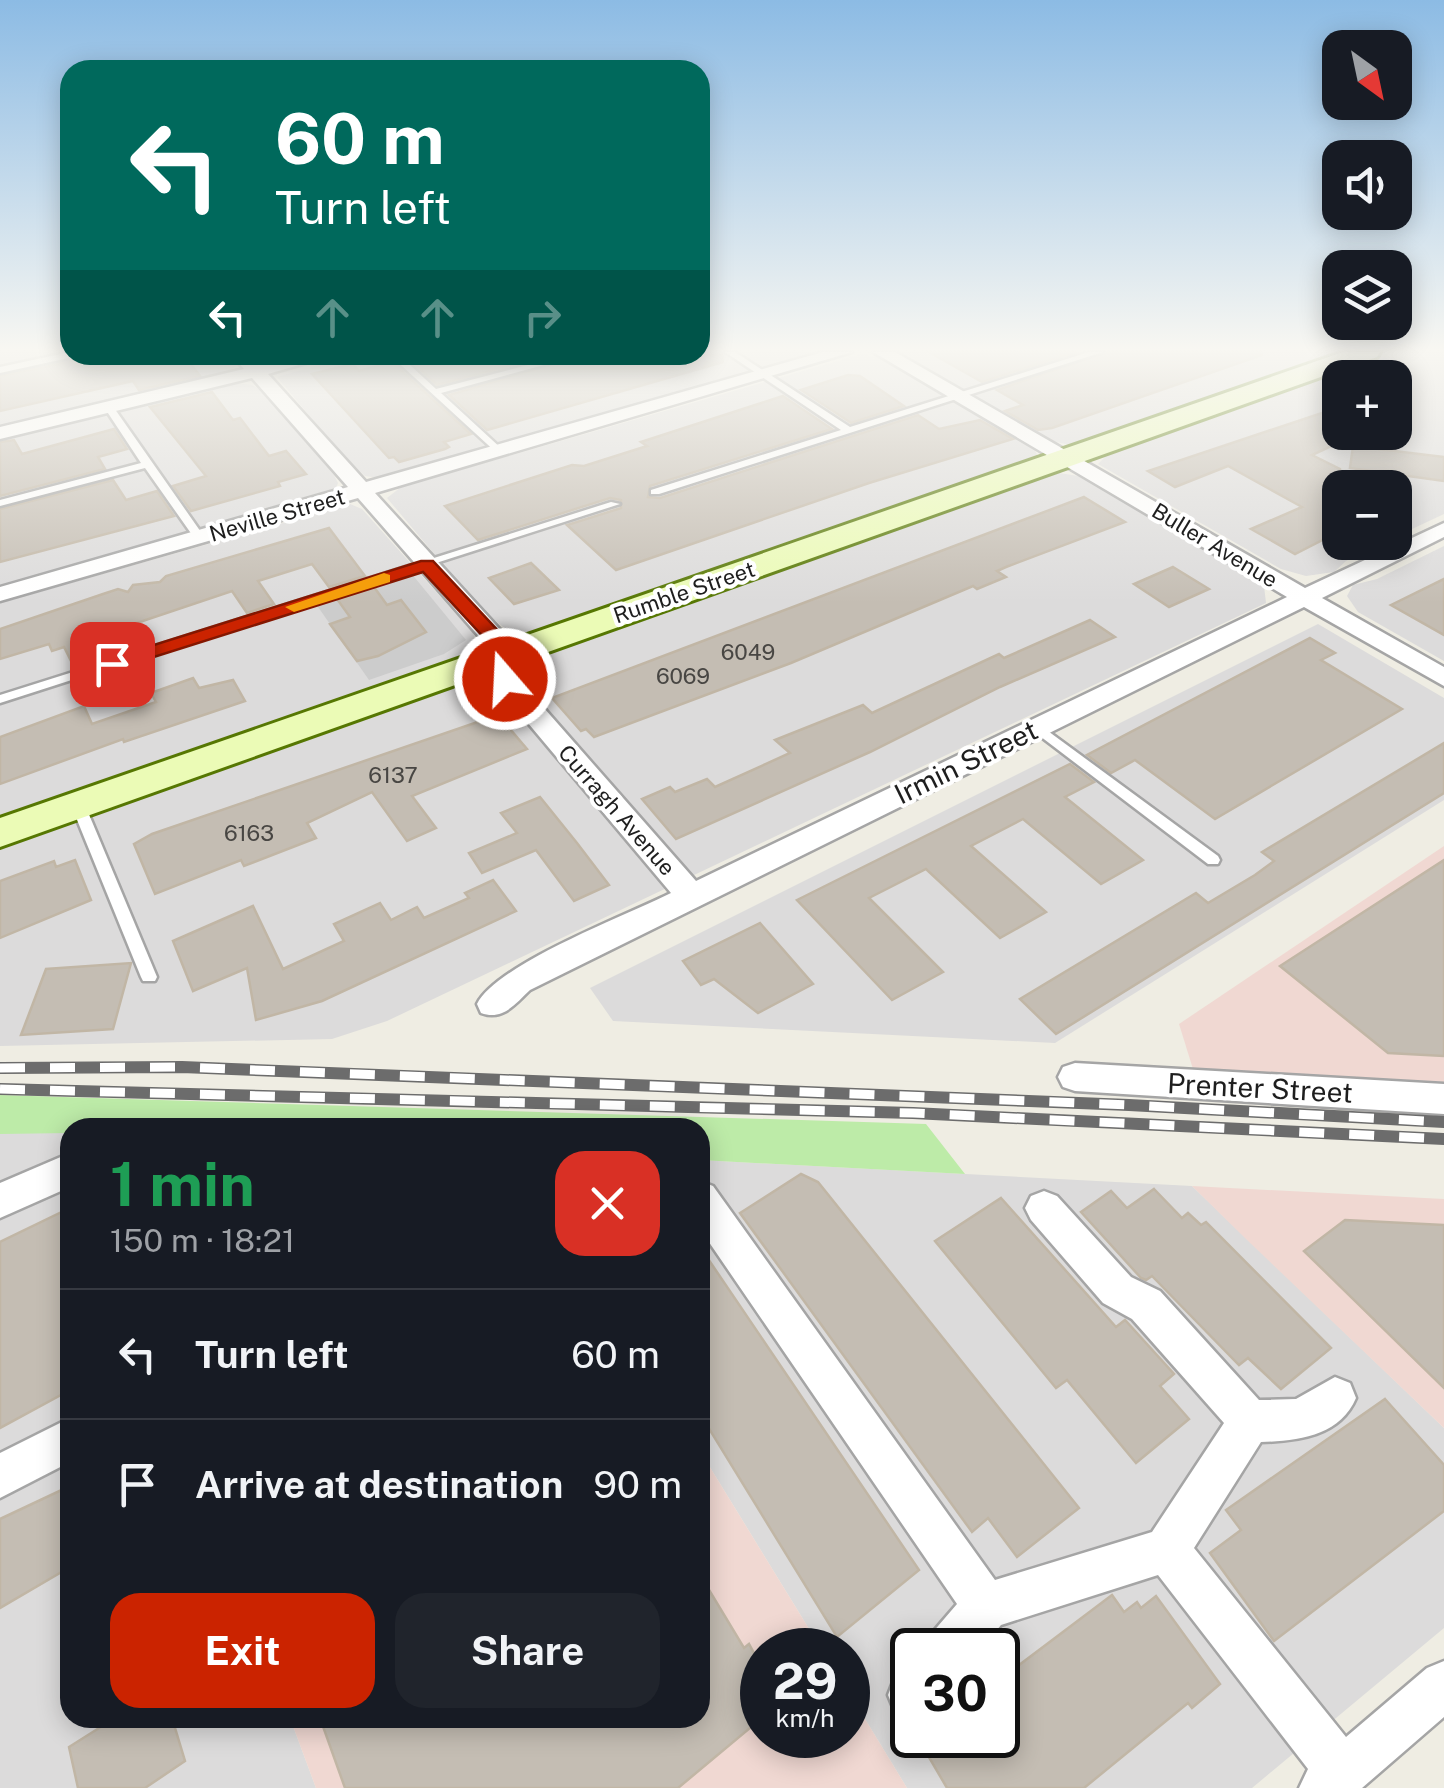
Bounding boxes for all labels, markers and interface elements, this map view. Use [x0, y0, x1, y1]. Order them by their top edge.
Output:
north arrow [1322, 30, 1412, 120]
map controls [1322, 30, 1412, 560]
text: 60 m [275, 97, 445, 180]
icon: left [110, 100, 240, 230]
button: sound [1322, 140, 1412, 230]
text: Turn left [275, 181, 451, 234]
button: layers [1322, 250, 1412, 340]
icon: left [200, 290, 255, 345]
icon: ahead [305, 290, 360, 345]
icon: ahead [410, 290, 465, 345]
icon: right [515, 290, 570, 345]
button: + [1322, 360, 1412, 450]
button: − [1322, 470, 1412, 560]
street label: Neville Street [206, 483, 348, 547]
street label: Buller Avenue [1147, 497, 1283, 593]
street label: Rumble Street [610, 556, 758, 628]
pin [70, 622, 155, 707]
position arrow [453, 627, 557, 731]
icon: arrive [85, 637, 140, 692]
house number: 6049 [721, 639, 775, 665]
house number: 6069 [656, 663, 710, 689]
street label: Irmin Street [889, 713, 1043, 810]
street label: Curragh Avenue [553, 739, 681, 881]
house number: 6137 [368, 762, 418, 788]
house number: 6163 [224, 820, 274, 846]
street label: Prenter Street [1166, 1066, 1354, 1109]
text: 1 min [110, 1149, 255, 1220]
button: close [555, 1151, 660, 1256]
text: 150 m · 18:21 [110, 1222, 295, 1259]
icon: left [110, 1327, 165, 1382]
text: Turn left [195, 1332, 349, 1377]
text: 60 m [571, 1332, 660, 1377]
icon: arrive [110, 1457, 165, 1512]
text: Arrive at destination [195, 1462, 563, 1507]
text: 90 m [593, 1462, 682, 1507]
button: Exit [110, 1593, 375, 1708]
button: Share [395, 1593, 660, 1708]
speed limit sign: 30 [890, 1628, 1020, 1758]
text: 29 [773, 1651, 837, 1710]
text: km/h [776, 1703, 834, 1733]

